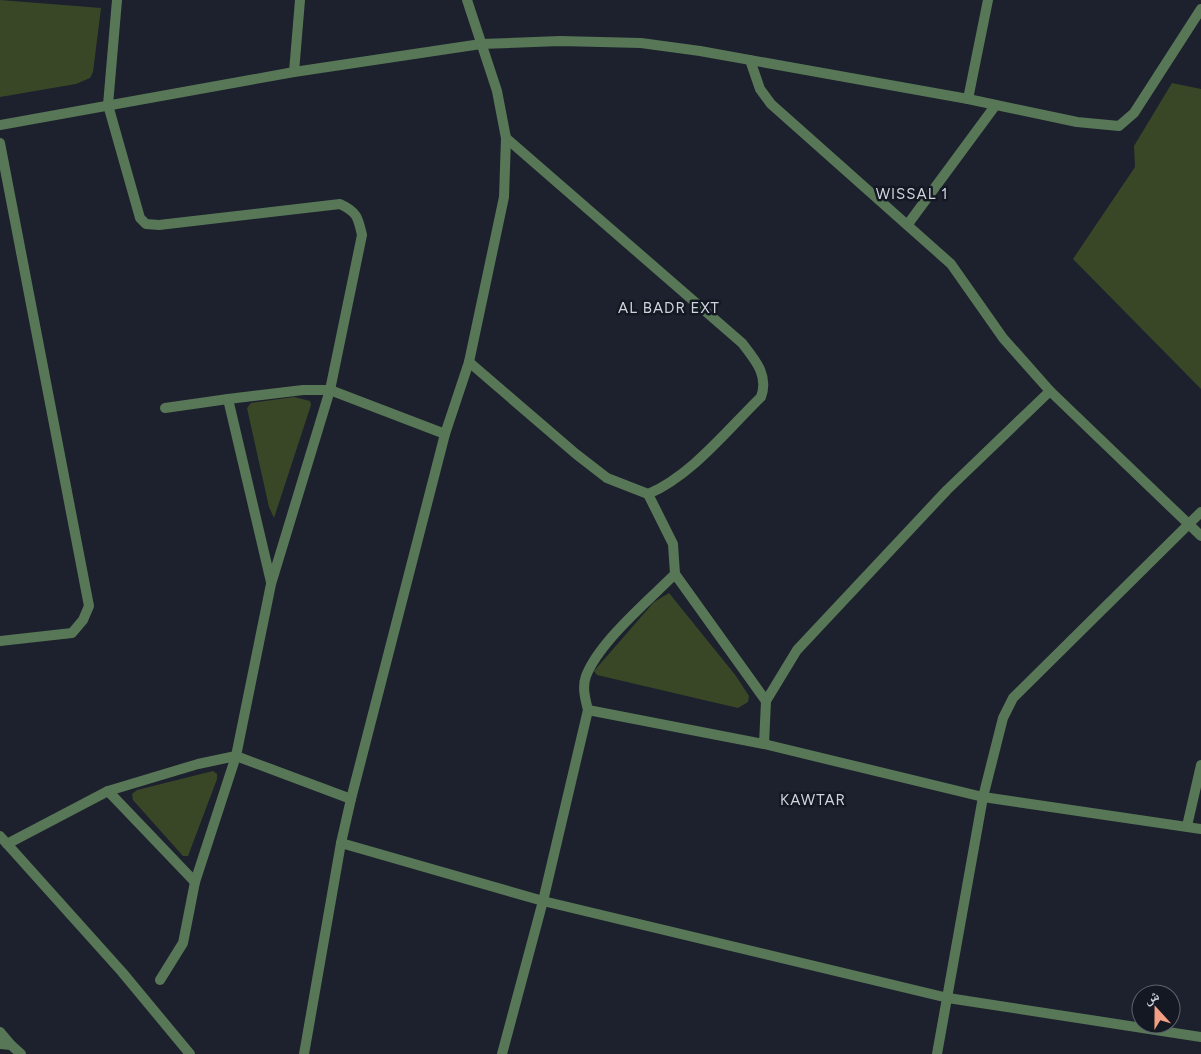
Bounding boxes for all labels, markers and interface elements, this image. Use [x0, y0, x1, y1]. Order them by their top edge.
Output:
district label: WISSAL 1 [876, 185, 948, 203]
district label: AL BADR EXT [618, 299, 720, 317]
district label: KAWTAR [780, 791, 846, 809]
north arrow [1131, 984, 1181, 1034]
text: ش [1142, 987, 1162, 1008]

